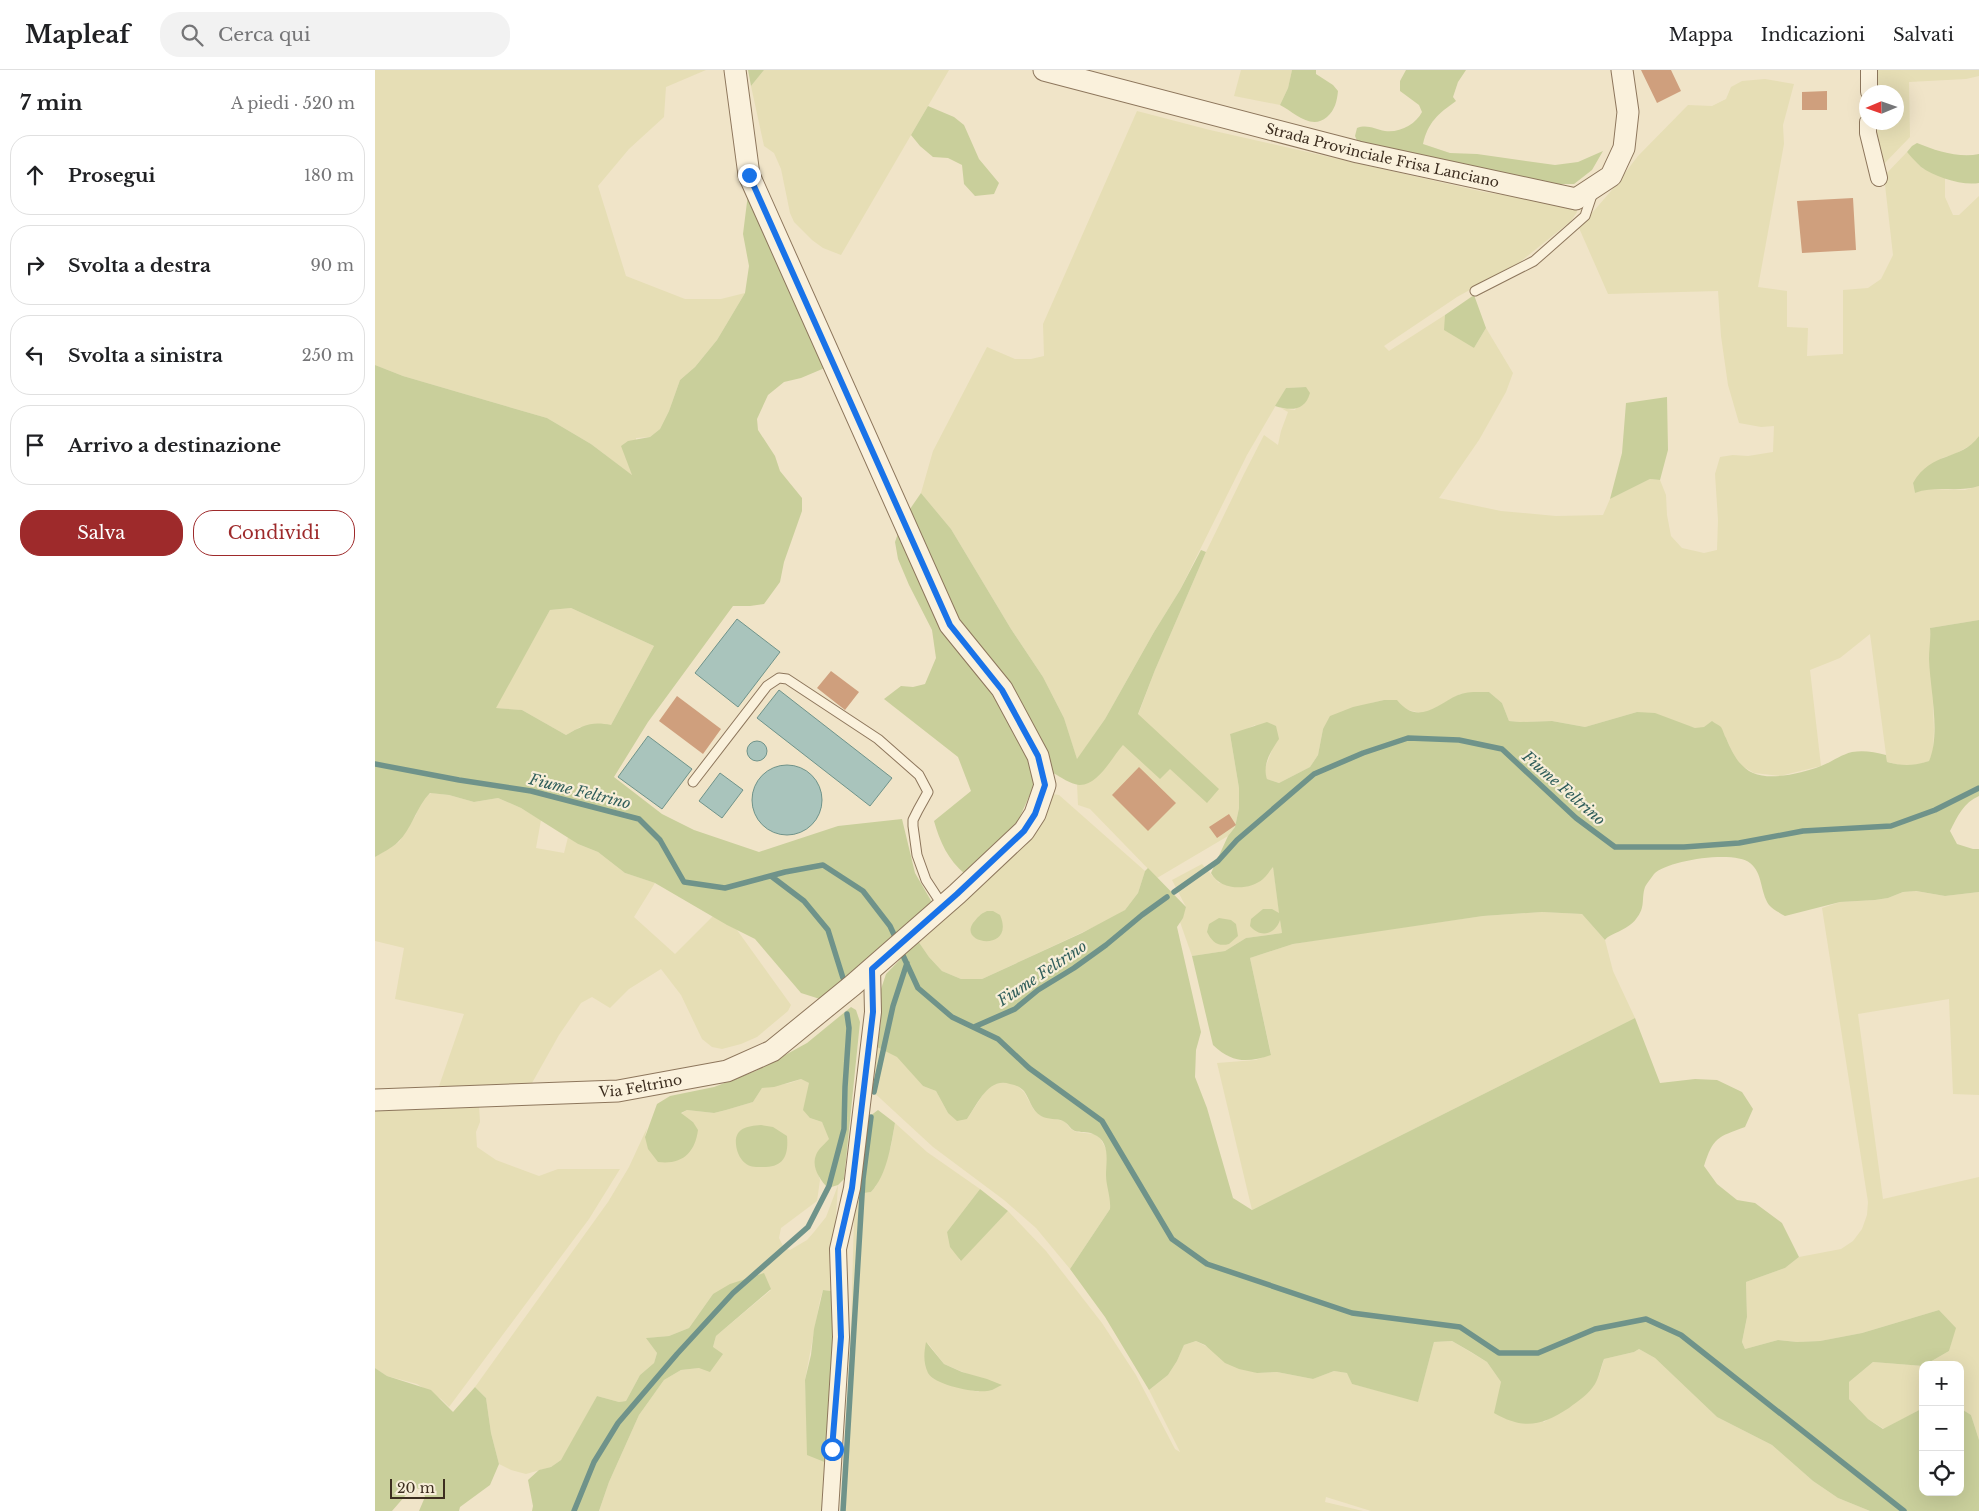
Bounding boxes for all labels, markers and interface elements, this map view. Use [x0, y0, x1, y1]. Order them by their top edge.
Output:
search box [160, 12, 510, 57]
text: Mapleaf [25, 20, 130, 49]
icon: search [178, 21, 206, 49]
text: Cerca qui [218, 23, 311, 46]
text: Mappa [1669, 24, 1733, 46]
text: Indicazioni [1761, 24, 1865, 46]
text: Salvati [1893, 24, 1954, 46]
north arrow [1859, 85, 1904, 130]
text: 7 min [20, 90, 83, 116]
text: A piedi · 520 m [231, 93, 355, 113]
street label: Strada Provinciale Frisa Lanciano [1263, 119, 1501, 191]
icon: ahead [21, 161, 49, 189]
text: Prosegui [68, 164, 155, 187]
route end [738, 164, 761, 187]
text: 180 m [304, 165, 354, 185]
icon: right [21, 251, 49, 279]
text: Svolta a destra [68, 254, 211, 277]
text: 90 m [311, 255, 354, 275]
icon: left [21, 341, 49, 369]
text: Svolta a sinistra [68, 344, 223, 367]
text: 250 m [302, 345, 354, 365]
icon: arrive [21, 431, 49, 459]
text: Arrivo a destinazione [68, 434, 281, 457]
button: Salva [20, 510, 183, 556]
button: Condividi [193, 510, 355, 556]
water label: Fiume Feltrino [1518, 746, 1609, 829]
water label: Fiume Feltrino [526, 769, 633, 813]
water label: Fiume Feltrino [993, 936, 1090, 1010]
street label: Via Feltrino [597, 1070, 684, 1101]
map controls [1919, 1361, 1964, 1496]
button: + [1919, 1361, 1964, 1406]
button: − [1919, 1406, 1964, 1451]
route start [821, 1438, 844, 1461]
button: locate [1919, 1451, 1964, 1496]
scale bar [390, 1476, 445, 1499]
text: 20 m [397, 1479, 435, 1497]

